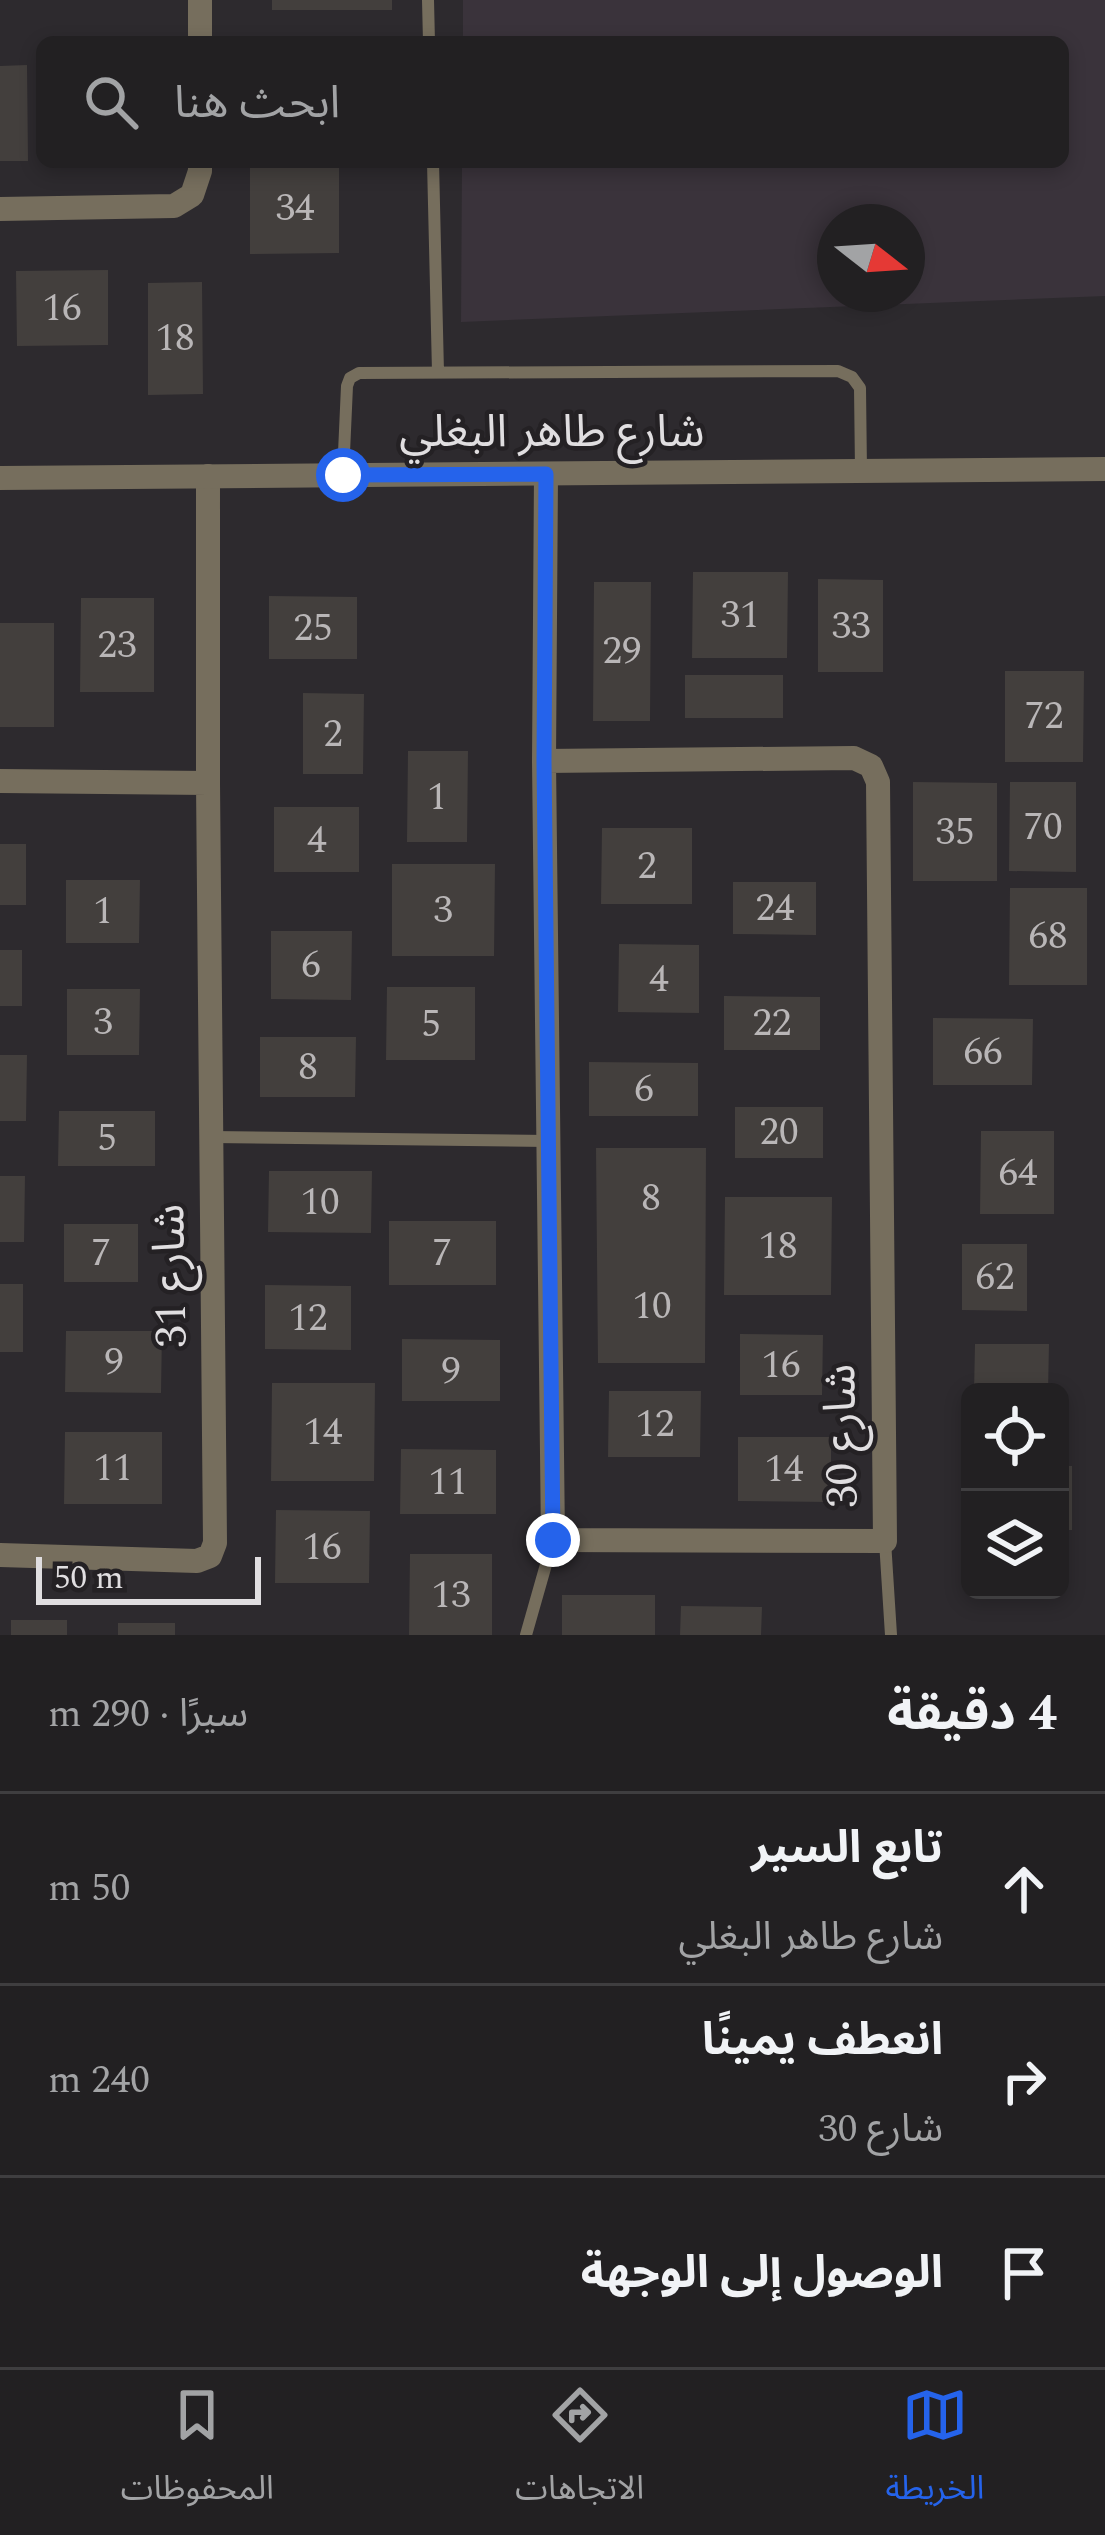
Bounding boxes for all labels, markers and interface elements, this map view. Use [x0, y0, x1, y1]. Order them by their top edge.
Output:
search box [36, 36, 1069, 168]
icon: search [78, 69, 144, 135]
text: ابحث هنا [174, 69, 340, 138]
house number: 34 [275, 179, 315, 238]
north arrow [817, 204, 925, 312]
house number: 16 [42, 279, 82, 338]
house number: 18 [155, 309, 195, 368]
street label: شارع طاهر البغلي [399, 398, 705, 467]
route start [316, 448, 370, 502]
house number: 31 [720, 586, 760, 645]
house number: 33 [831, 597, 871, 656]
house number: 25 [293, 599, 333, 658]
house number: 23 [97, 616, 137, 675]
house number: 29 [602, 622, 642, 681]
house number: 72 [1024, 687, 1064, 746]
house number: 2 [323, 705, 343, 764]
house number: 1 [427, 768, 447, 827]
house number: 70 [1023, 798, 1063, 857]
house number: 35 [935, 803, 975, 862]
house number: 4 [307, 811, 327, 870]
house number: 2 [637, 837, 657, 896]
house number: 24 [755, 879, 795, 938]
house number: 3 [433, 881, 453, 940]
house number: 1 [93, 882, 113, 941]
house number: 68 [1028, 907, 1068, 966]
house number: 6 [301, 936, 321, 995]
house number: 4 [649, 950, 669, 1009]
house number: 3 [93, 993, 113, 1052]
house number: 22 [752, 994, 792, 1053]
house number: 5 [421, 995, 441, 1054]
house number: 66 [963, 1023, 1003, 1082]
house number: 8 [298, 1038, 318, 1097]
house number: 6 [634, 1060, 654, 1119]
house number: 20 [759, 1103, 799, 1162]
house number: 5 [97, 1109, 117, 1168]
house number: 64 [998, 1144, 1038, 1203]
house number: 8 [641, 1169, 661, 1228]
house number: 10 [300, 1173, 340, 1232]
street label: شارع 31 [135, 1203, 207, 1349]
house number: 18 [758, 1217, 798, 1276]
house number: 7 [91, 1224, 111, 1283]
house number: 7 [432, 1224, 452, 1283]
house number: 62 [975, 1248, 1015, 1307]
house number: 10 [632, 1277, 672, 1336]
house number: 12 [288, 1289, 328, 1348]
house number: 9 [104, 1333, 124, 1392]
house number: 16 [761, 1336, 801, 1395]
house number: 9 [441, 1342, 461, 1401]
street label: شارع 30 [806, 1363, 878, 1509]
map controls [961, 1383, 1069, 1599]
button: locate [961, 1383, 1069, 1491]
house number: 12 [635, 1395, 675, 1454]
house number: 14 [303, 1403, 343, 1462]
house number: 11 [93, 1439, 133, 1498]
house number: 14 [764, 1440, 804, 1499]
house number: 11 [428, 1453, 468, 1512]
button: layers [961, 1491, 1069, 1599]
route end [526, 1513, 580, 1567]
house number: 16 [302, 1518, 342, 1577]
scale bar [36, 1551, 261, 1604]
text: 50 m [54, 1553, 124, 1603]
house number: 13 [431, 1566, 471, 1625]
text: 4 دقيقة [887, 1675, 1057, 1753]
text: سيرًا · 290 m [48, 1685, 248, 1744]
text: تابع السير [751, 1814, 943, 1883]
icon: ahead [991, 1856, 1057, 1922]
text: 50 m [48, 1859, 130, 1918]
text: شارع طاهر البغلي [678, 1908, 943, 1967]
text: انعطف يمينًا [702, 2006, 943, 2075]
icon: right [991, 2048, 1057, 2114]
text: 240 m [48, 2051, 150, 2110]
text: شارع 30 [818, 2100, 943, 2159]
text: الوصول إلى الوجهة [581, 2239, 943, 2308]
icon: arrive [991, 2240, 1057, 2306]
tab: المحفوظات [121, 2382, 274, 2523]
tab: الاتجاهات [515, 2382, 644, 2523]
tab: الخريطة [885, 2382, 984, 2523]

